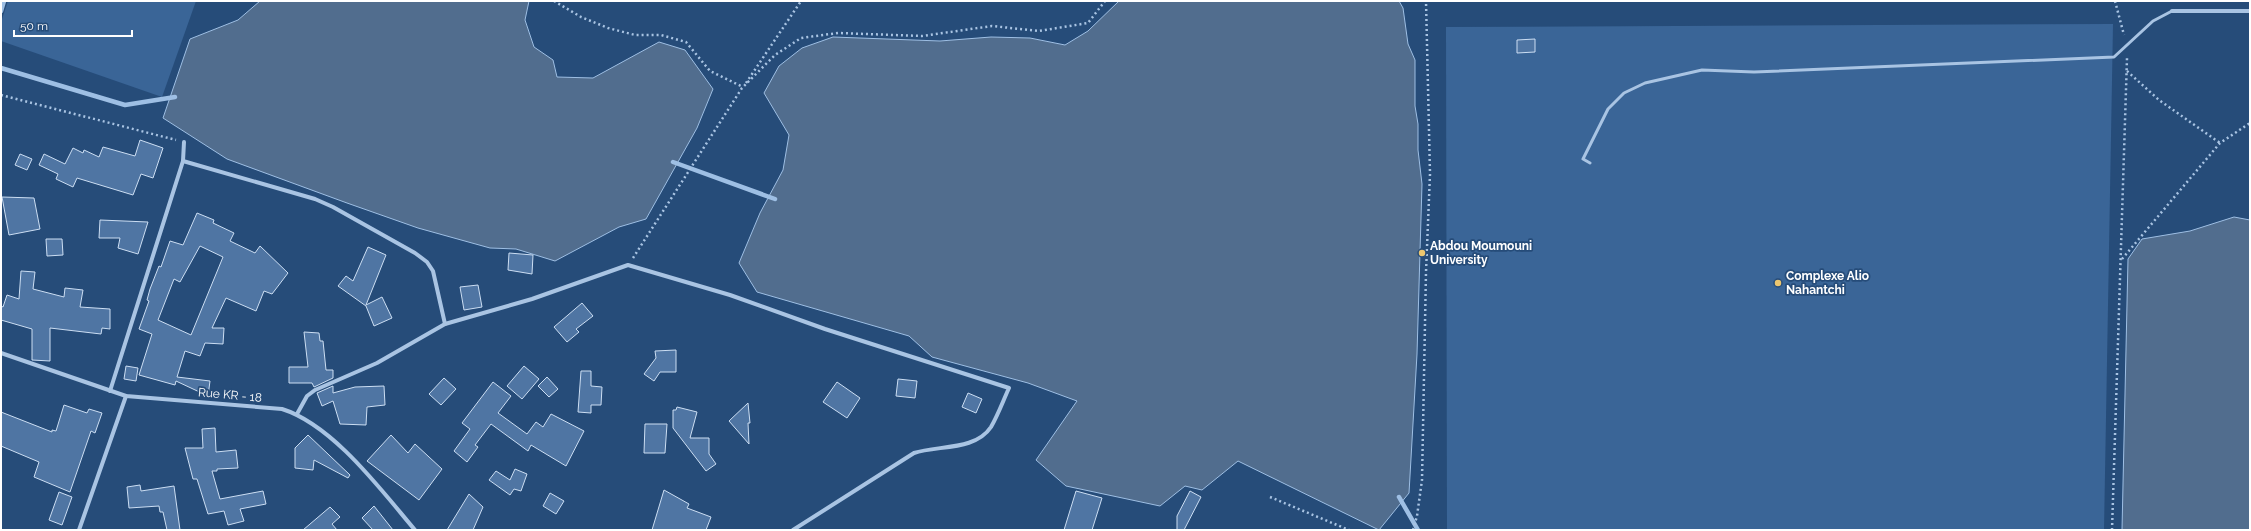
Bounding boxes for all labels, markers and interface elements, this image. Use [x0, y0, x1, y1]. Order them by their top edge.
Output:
scale bar [14, 12, 132, 38]
text: 50 m [20, 19, 48, 33]
place label: Abdou Moumouni University [1430, 239, 1532, 267]
marker: Abdou Moumouni University [1417, 248, 1427, 258]
place label: Complexe Alio Nahantchi [1786, 269, 1869, 297]
marker: Complexe Alio Nahantchi [1773, 278, 1783, 288]
street label: Rue KR - 18 [198, 385, 262, 405]

